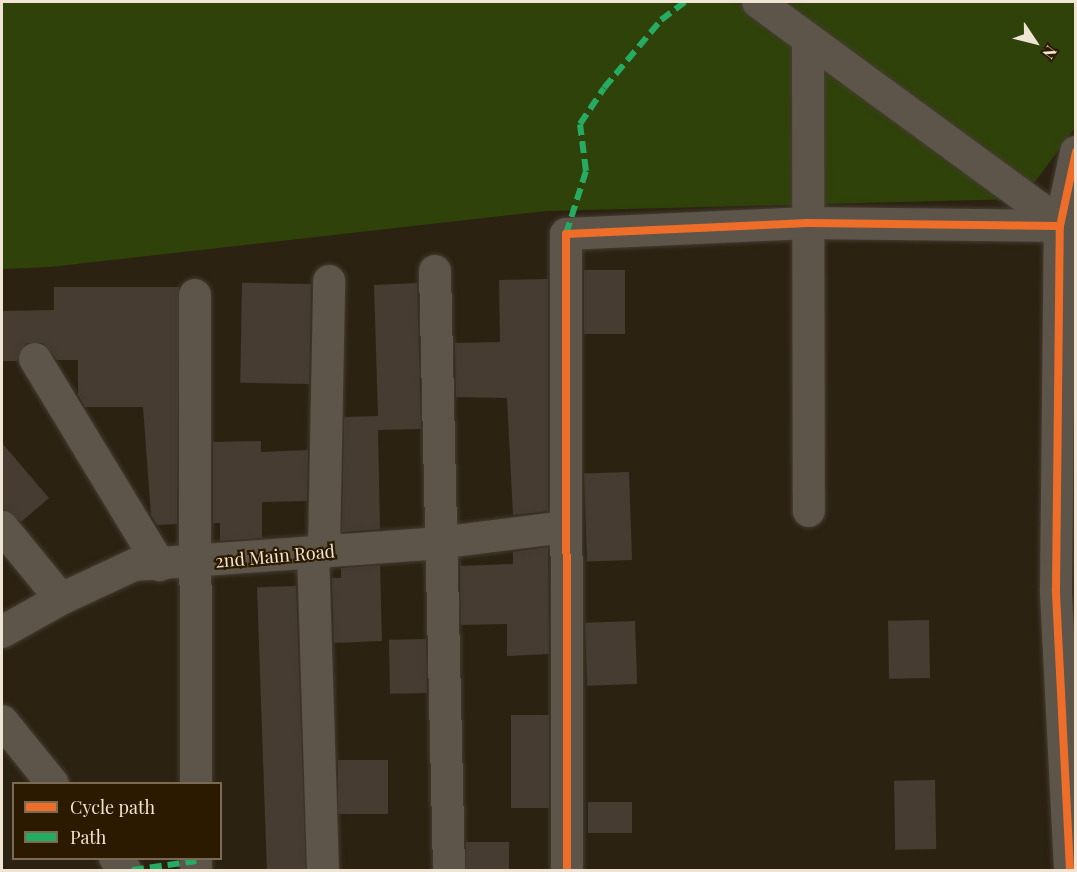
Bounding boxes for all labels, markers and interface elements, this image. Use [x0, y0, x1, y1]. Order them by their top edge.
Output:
north arrow [1005, 12, 1065, 72]
text: N [1038, 42, 1062, 63]
street label: 2nd Main Road [214, 540, 336, 572]
legend [12, 782, 222, 860]
text: Cycle path [70, 795, 155, 819]
text: Path [70, 825, 106, 849]

